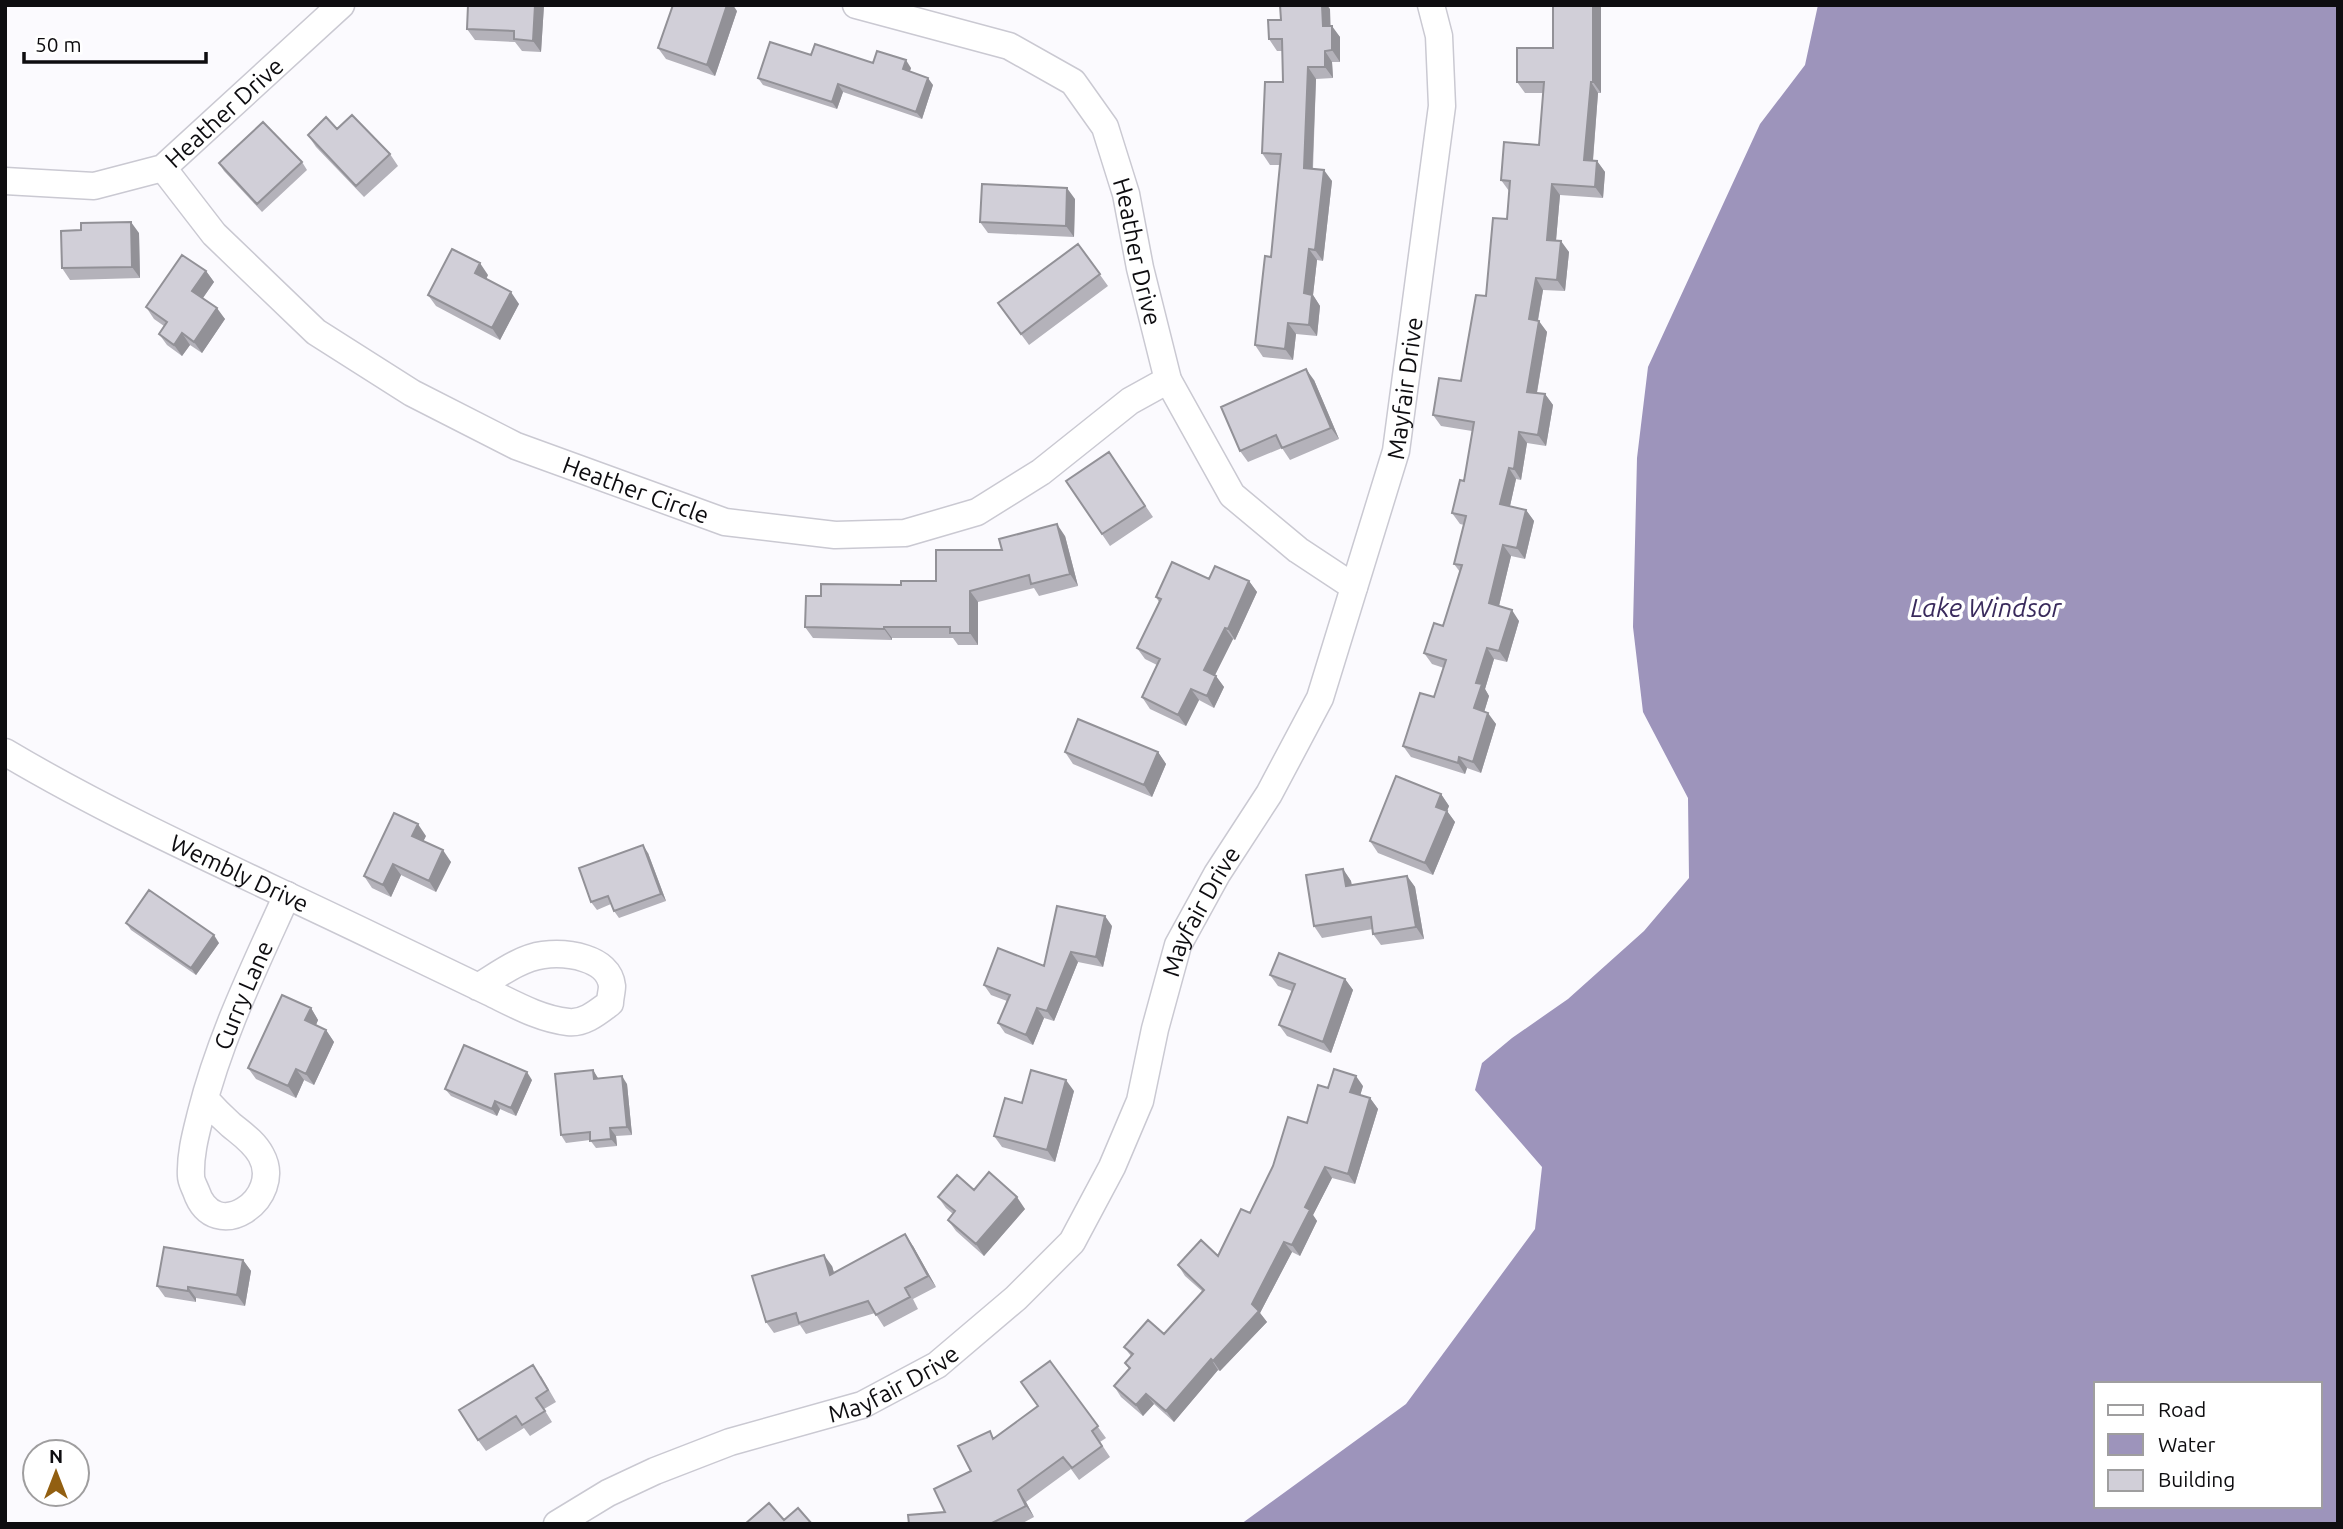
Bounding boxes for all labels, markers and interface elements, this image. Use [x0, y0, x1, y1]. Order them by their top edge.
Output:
scale bar [24, 21, 206, 65]
text: 50 m [35, 32, 82, 56]
street label: Heather Drive [159, 52, 288, 173]
street label: Heather Drive [1108, 174, 1167, 328]
street label: Mayfair Drive [1381, 315, 1427, 461]
street label: Heather Circle [559, 451, 713, 529]
water label: Lake Windsor [1910, 593, 2063, 622]
street label: Wembly Drive [166, 829, 313, 917]
street label: Mayfair Drive [1157, 841, 1245, 979]
street label: Curry Lane [208, 936, 278, 1053]
street label: Mayfair Drive [825, 1339, 964, 1427]
legend [2094, 1382, 2322, 1508]
text: Road [2158, 1397, 2206, 1421]
text: Water [2158, 1432, 2216, 1456]
north arrow [21, 1438, 91, 1508]
text: N [49, 1445, 63, 1467]
text: Building [2158, 1467, 2235, 1491]

